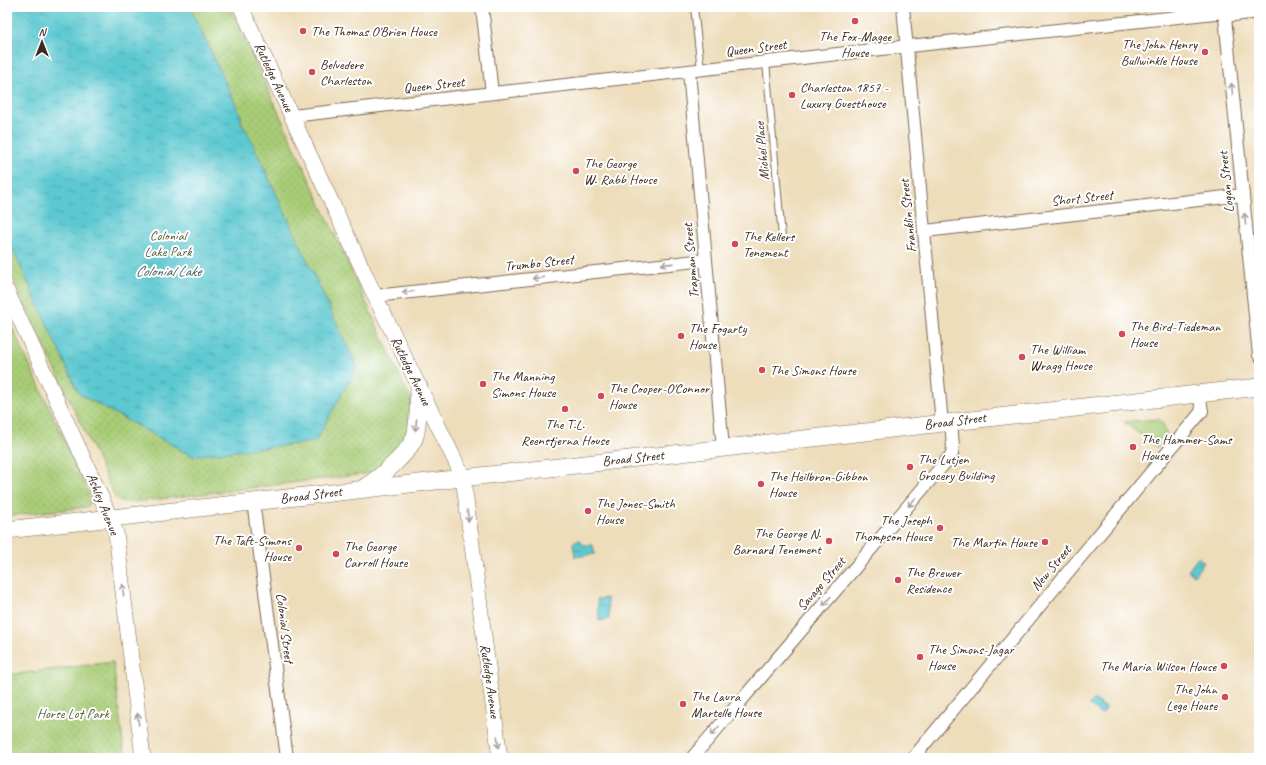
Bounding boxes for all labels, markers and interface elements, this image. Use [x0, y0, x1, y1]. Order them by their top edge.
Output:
marker: The Fox-Magee House [850, 16, 860, 26]
north arrow [22, 22, 62, 62]
place label: The Thomas O'Brien House [311, 23, 438, 40]
text: N [39, 25, 48, 39]
marker: The Thomas O'Brien House [298, 26, 308, 36]
place label: The Fox-Magee House [819, 28, 892, 61]
street label: Queen Street [725, 36, 789, 60]
place label: The John Henry Bullwinkle House [1121, 36, 1198, 69]
street label: Rutledge Avenue [251, 40, 298, 116]
marker: The John Henry Bullwinkle House [1200, 47, 1210, 57]
place label: Belvedere Charleston [320, 56, 373, 89]
marker: Belvedere Charleston [307, 67, 317, 77]
street label: Queen Street [403, 73, 467, 97]
place label: Charleston 1857 - Luxury Guesthouse [800, 79, 890, 112]
one-way arrow [1228, 83, 1236, 96]
marker: Charleston 1857 - Luxury Guesthouse [787, 90, 797, 100]
street label: Michel Place [751, 120, 773, 181]
street label: Logan Street [1214, 149, 1238, 213]
place label: The George W. Rabb House [584, 155, 658, 188]
marker: The George W. Rabb House [571, 166, 581, 176]
street label: Franklin Street [896, 177, 920, 253]
street label: Short Street [1050, 186, 1116, 210]
one-way arrow [1241, 213, 1249, 226]
street label: Trapman Street [679, 222, 703, 299]
park label: Colonial Lake Park [145, 227, 192, 260]
place label: The Kellers Tenement [743, 228, 795, 261]
marker: The Kellers Tenement [730, 239, 740, 249]
street label: Trumbo Street [504, 251, 577, 275]
one-way arrow [661, 261, 674, 268]
water label: Colonial Lake [135, 262, 203, 281]
one-way arrow [532, 275, 545, 282]
one-way arrow [402, 289, 415, 296]
place label: The Bird-Tiedeman House [1130, 318, 1221, 351]
place label: The Fogarty House [689, 320, 748, 353]
marker: The Bird-Tiedeman House [1117, 329, 1127, 339]
marker: The Fogarty House [676, 331, 686, 341]
street label: Rutledge Avenue [387, 334, 436, 409]
place label: The William Wragg House [1030, 341, 1093, 374]
marker: The William Wragg House [1017, 352, 1027, 362]
place label: The Simons House [770, 362, 857, 379]
marker: The Simons House [757, 365, 767, 375]
place label: The Manning Simons House [491, 368, 557, 401]
marker: The Manning Simons House [478, 379, 488, 389]
place label: The Cooper-O'Connor House [609, 380, 710, 413]
marker: The Cooper-O'Connor House [596, 391, 606, 401]
marker: The T.L. Reenstjerna House [560, 404, 570, 414]
street label: Broad Street [923, 409, 988, 433]
place label: The T.L. Reenstjerna House [521, 416, 610, 449]
one-way arrow [413, 418, 420, 431]
place label: The Hammer-Sams House [1141, 431, 1233, 464]
marker: The Hammer-Sams House [1128, 442, 1138, 452]
street label: Broad Street [601, 446, 666, 470]
place label: The Lutjen Grocery Building [918, 451, 995, 484]
marker: The Lutjen Grocery Building [905, 462, 915, 472]
place label: The Heilbron-Gibbon House [769, 468, 868, 501]
street label: Ashley Avenue [83, 471, 124, 539]
marker: The Heilbron-Gibbon House [756, 479, 766, 489]
street label: Broad Street [279, 483, 344, 507]
place label: The Jones-Smith House [596, 495, 675, 528]
one-way arrow [907, 497, 916, 507]
marker: The Jones-Smith House [583, 506, 593, 516]
one-way arrow [464, 509, 472, 522]
place label: The Joseph Thompson House [853, 512, 933, 545]
marker: The Joseph Thompson House [935, 523, 945, 533]
place label: The George N. Barnard Tenement [732, 525, 822, 558]
place label: The Taft-Simons House [213, 532, 292, 565]
place label: The Martin House [951, 534, 1038, 551]
marker: The George N. Barnard Tenement [824, 536, 834, 546]
marker: The Martin House [1040, 537, 1050, 547]
place label: The George Carroll House [344, 538, 409, 571]
street label: New Street [1027, 541, 1076, 594]
marker: The Taft-Simons House [294, 543, 304, 553]
marker: The George Carroll House [331, 549, 341, 559]
street label: Savage Street [793, 553, 850, 614]
place label: The Brewer Residence [906, 564, 963, 597]
marker: The Brewer Residence [893, 575, 903, 585]
one-way arrow [119, 584, 127, 597]
street label: Colonial Street [272, 592, 298, 666]
one-way arrow [823, 595, 832, 606]
place label: The Simons-Jagar House [928, 641, 1015, 674]
street label: Rutledge Avenue [476, 643, 504, 720]
marker: The Simons-Jagar House [915, 652, 925, 662]
place label: The Maria Wilson House [1100, 658, 1217, 675]
marker: The Maria Wilson House [1219, 661, 1229, 671]
place label: The John Lege House [1166, 681, 1218, 714]
place label: The Laura Martelle House [691, 688, 763, 721]
marker: The John Lege House [1220, 692, 1230, 702]
marker: The Laura Martelle House [678, 699, 688, 709]
park label: Horse Lot Park [37, 705, 110, 722]
one-way arrow [134, 713, 142, 726]
one-way arrow [711, 726, 720, 736]
one-way arrow [494, 735, 502, 748]

